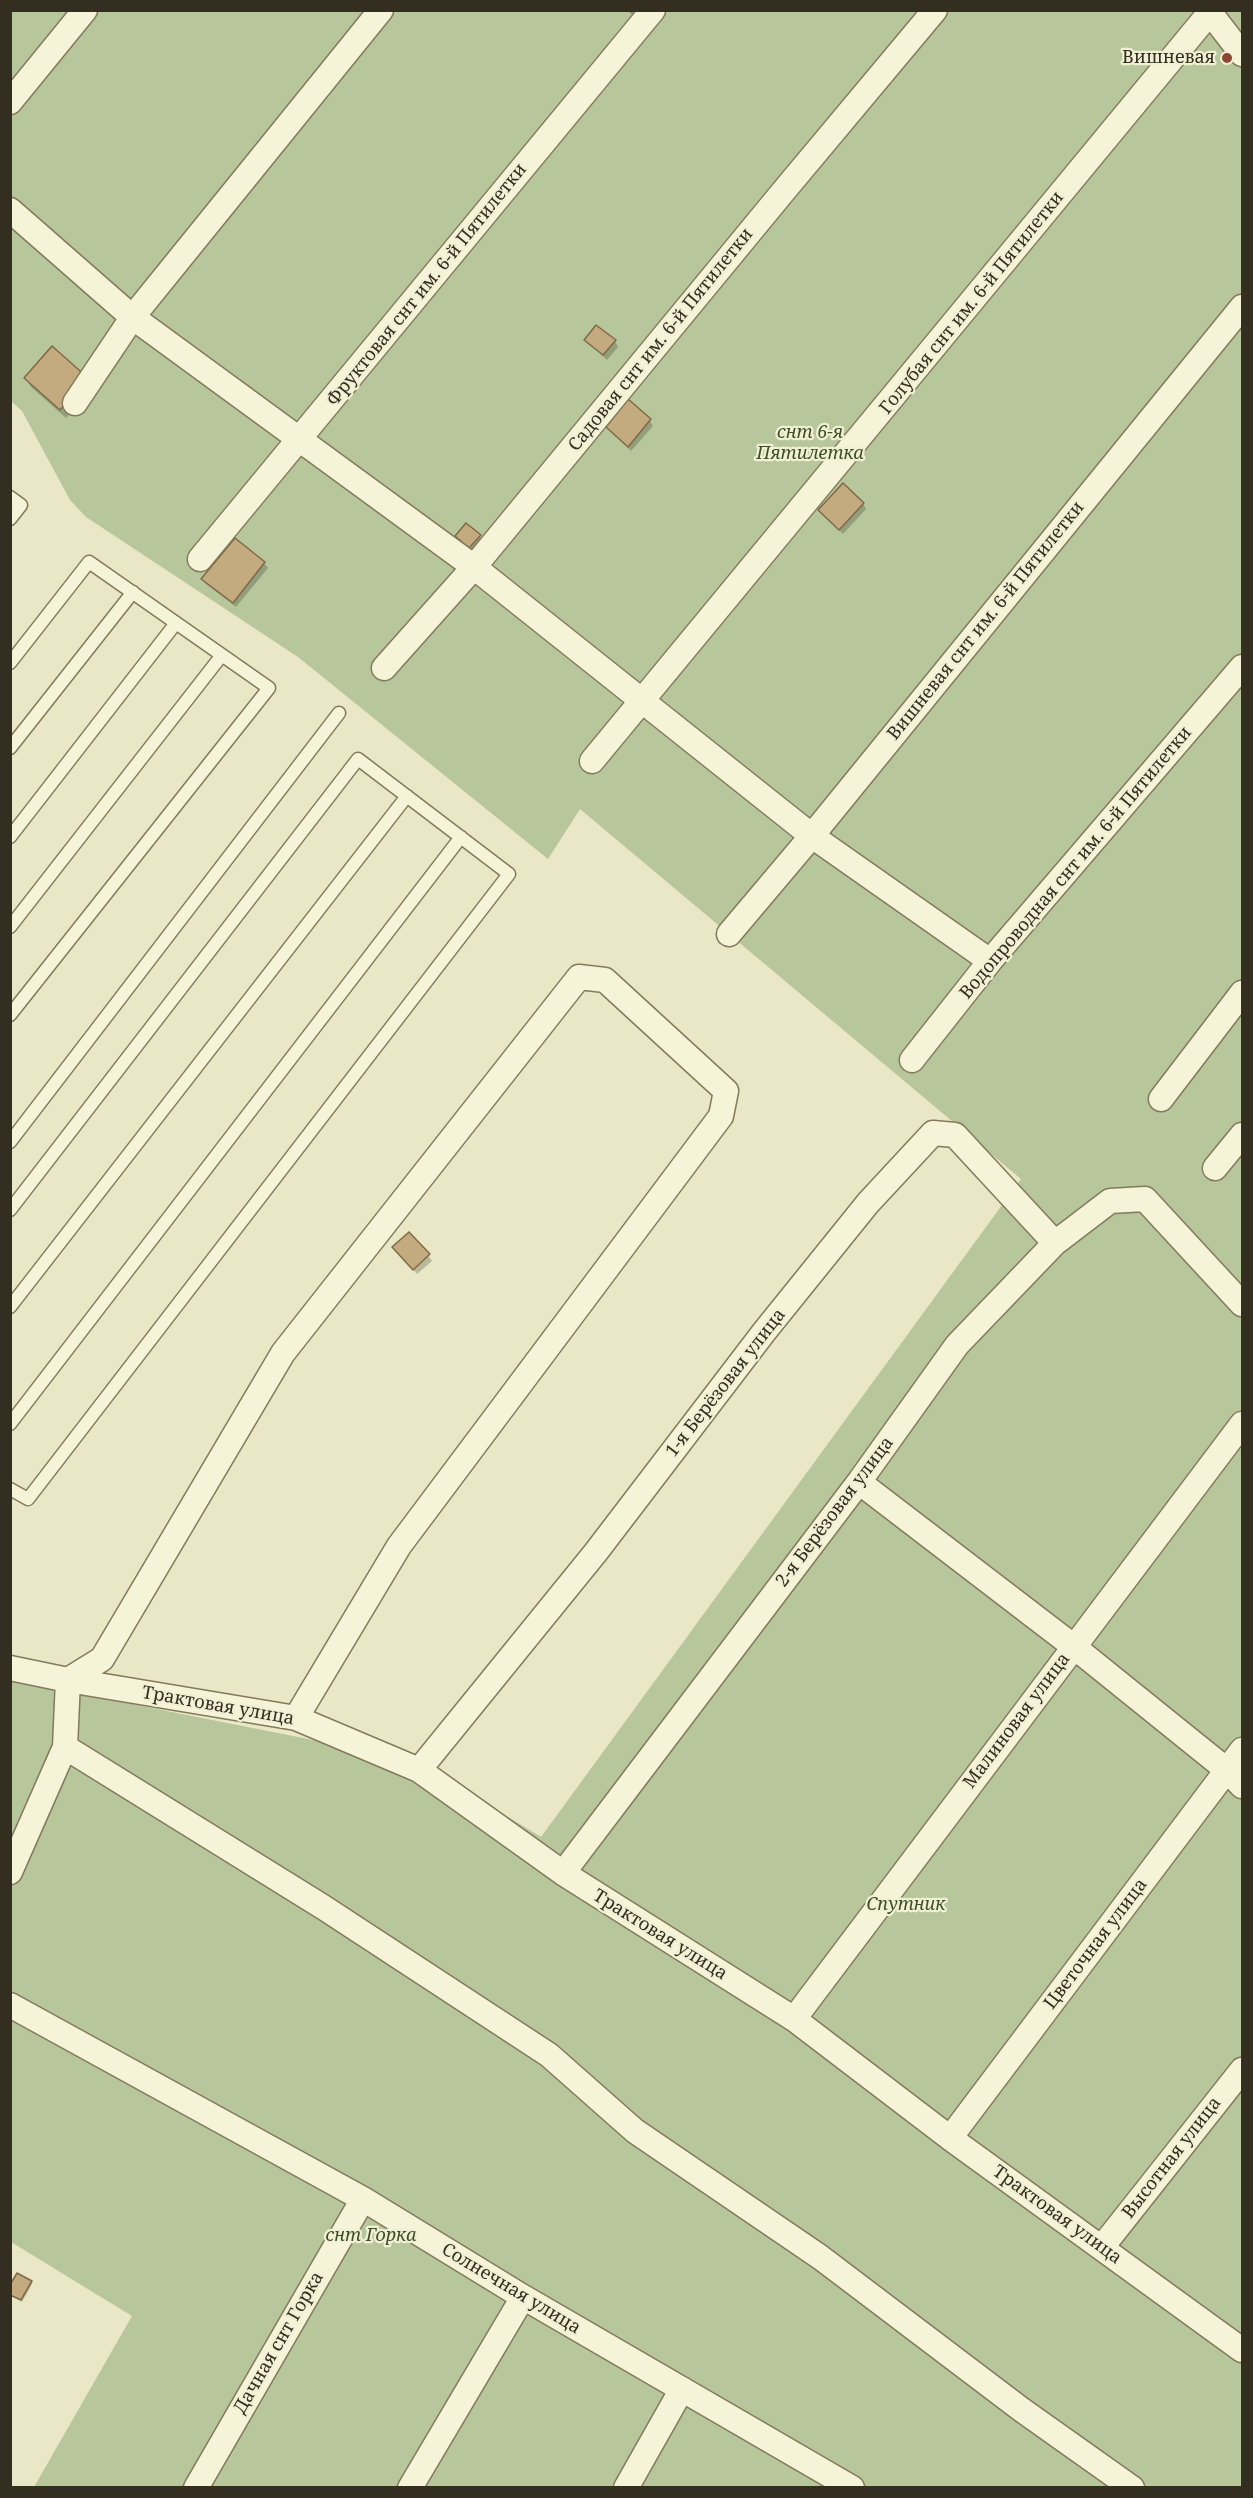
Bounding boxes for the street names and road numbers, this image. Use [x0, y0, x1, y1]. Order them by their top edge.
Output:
street label: Фруктовая снт им. 6-й Пятилетки [322, 159, 532, 411]
street label: Голубая снт им. 6-й Пятилетки [875, 187, 1069, 419]
street label: Садовая снт им. 6-й Пятилетки [564, 224, 758, 456]
street label: Вишневая снт им. 6-й Пятилетки [883, 497, 1089, 745]
street label: Водопроводная снт им. 6-й Пятилетки [956, 722, 1196, 1004]
street label: 1-я Берёзовая улица [661, 1305, 791, 1461]
street label: 2-я Берёзовая улица [772, 1433, 898, 1591]
street label: Малиновая улица [959, 1649, 1075, 1793]
street label: Трактовая улица [140, 1682, 296, 1730]
street label: Цветочная улица [1040, 1874, 1152, 2014]
street label: Трактовая улица [589, 1885, 731, 1985]
street label: Высотная улица [1118, 2093, 1226, 2223]
street label: Трактовая улица [988, 2161, 1126, 2269]
street label: Солнечная улица [438, 2239, 584, 2339]
street label: Дачная снт Горка [230, 2268, 328, 2418]

